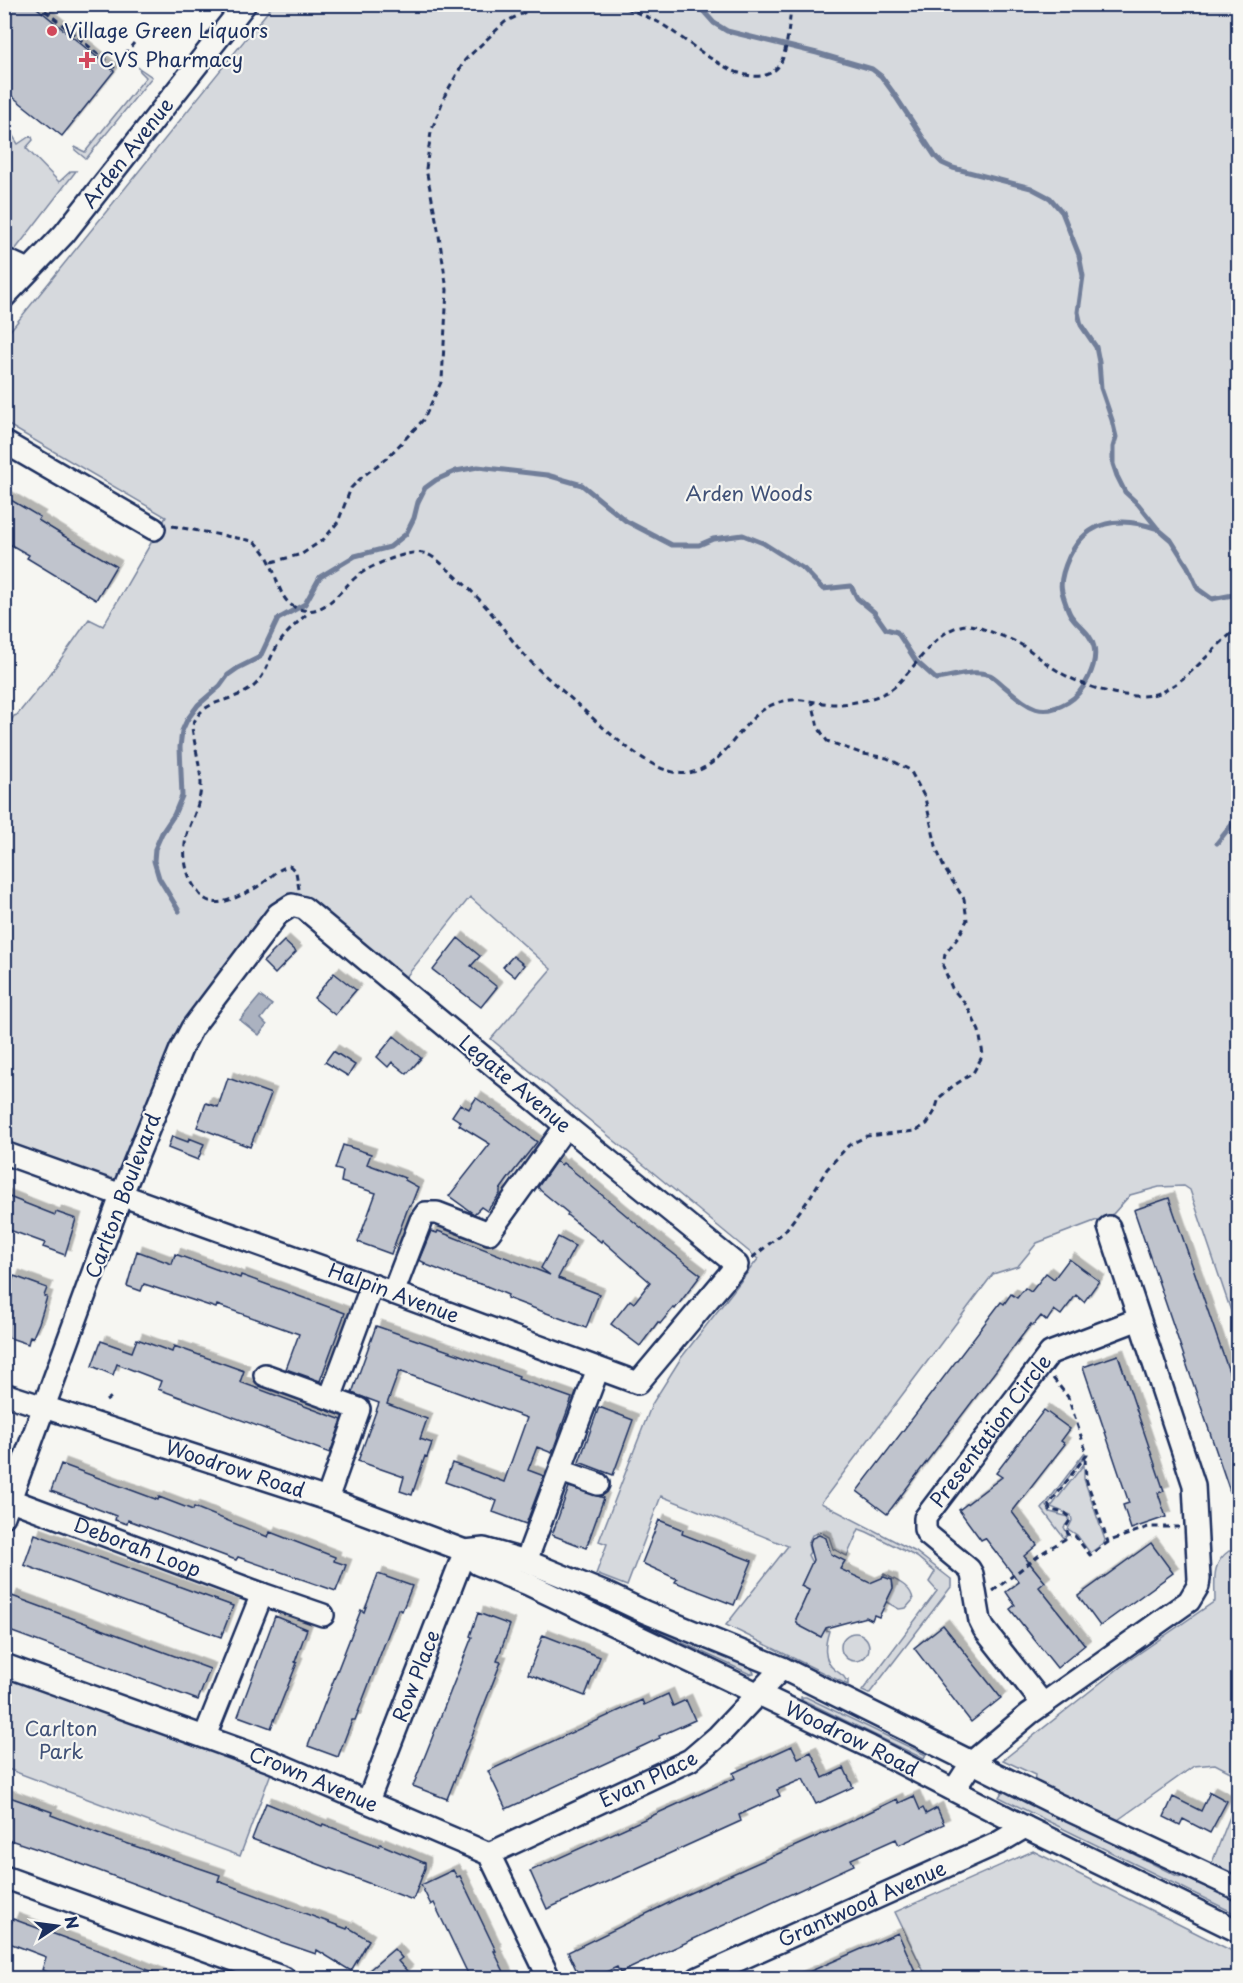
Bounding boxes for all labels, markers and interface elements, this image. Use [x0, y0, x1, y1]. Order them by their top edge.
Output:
place label: Village Green Liquors [64, 15, 268, 45]
marker: Village Green Liquors [45, 24, 59, 38]
place label: CVS Pharmacy [99, 44, 243, 74]
marker: CVS Pharmacy [80, 53, 94, 67]
street label: Arden Avenue [74, 91, 180, 214]
park label: Arden Woods [685, 478, 813, 508]
street label: Legate Avenue [453, 1027, 578, 1139]
street label: Carlton Boulevard [77, 1109, 167, 1283]
street label: Halpin Avenue [324, 1254, 464, 1330]
street label: Presentation Circle [922, 1347, 1058, 1513]
street label: Woodrow Road [162, 1431, 309, 1505]
street label: Deborah Loop [70, 1509, 206, 1584]
street label: Row Place [384, 1625, 447, 1726]
street label: Woodrow Road [780, 1693, 924, 1783]
park label: Carlton Park [25, 1713, 97, 1766]
street label: Crown Avenue [245, 1738, 383, 1819]
street label: Evan Place [594, 1744, 704, 1814]
street label: Grantwood Avenue [773, 1852, 951, 1954]
north arrow [27, 1896, 87, 1956]
text: N [59, 1914, 86, 1931]

